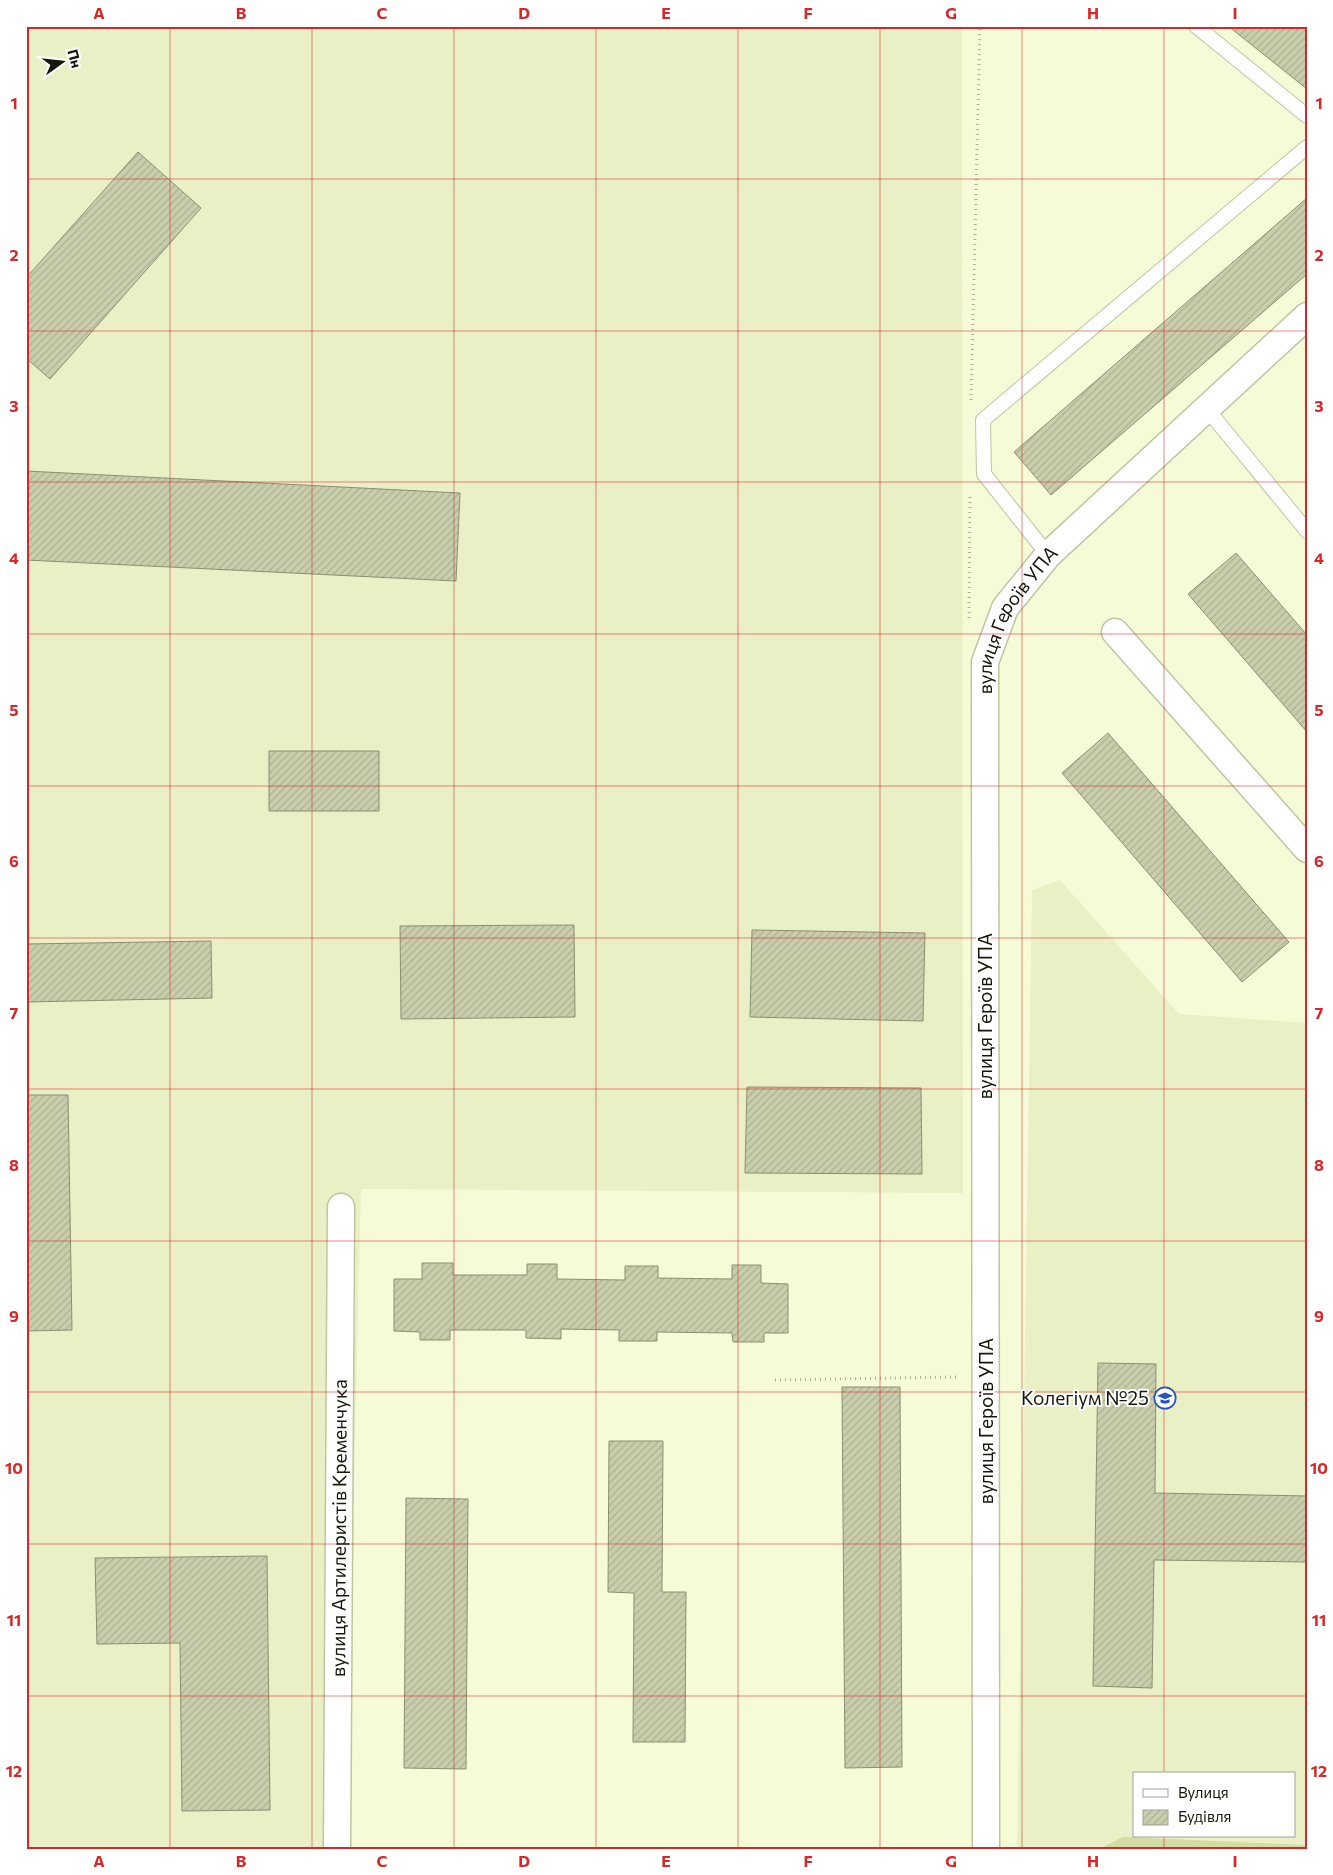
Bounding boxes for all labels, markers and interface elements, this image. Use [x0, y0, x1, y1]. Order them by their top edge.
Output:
text: A [93, 3, 105, 22]
text: B [236, 3, 247, 22]
text: C [377, 3, 388, 22]
text: D [518, 3, 530, 22]
text: E [661, 3, 671, 22]
text: F [803, 3, 813, 22]
text: G [945, 3, 957, 22]
text: H [1087, 3, 1099, 22]
text: I [1232, 3, 1238, 22]
north arrow [38, 38, 88, 88]
text: Пн [64, 47, 86, 70]
text: 1 [10, 93, 18, 112]
text: 1 [1315, 93, 1323, 112]
text: 2 [9, 245, 19, 264]
text: 2 [1314, 245, 1324, 264]
text: 3 [9, 396, 19, 415]
text: 3 [1314, 396, 1324, 415]
street label: вулиця Героїв УПА [973, 541, 1062, 694]
text: 4 [9, 548, 19, 567]
text: 4 [1314, 548, 1324, 567]
text: 5 [9, 700, 19, 719]
text: 5 [1314, 700, 1324, 719]
text: 6 [9, 851, 19, 870]
text: 6 [1314, 851, 1324, 870]
street label: вулиця Героїв УПА [973, 933, 996, 1099]
text: 7 [10, 1003, 19, 1022]
text: 7 [1315, 1003, 1324, 1022]
text: 8 [9, 1155, 19, 1174]
text: 8 [1314, 1155, 1324, 1174]
text: 9 [9, 1306, 19, 1325]
text: 9 [1314, 1306, 1324, 1325]
street label: вулиця Героїв УПА [974, 1338, 997, 1504]
street label: вулиця Артилеристів Кременчука [326, 1379, 351, 1677]
place label: Колегіум №25 [1021, 1386, 1149, 1409]
school or university icon: Колегіум №25 [1153, 1386, 1177, 1410]
text: 10 [5, 1458, 23, 1477]
text: 10 [1310, 1458, 1328, 1477]
text: 11 [7, 1610, 21, 1629]
text: 11 [1312, 1610, 1326, 1629]
text: 12 [6, 1761, 22, 1780]
text: 12 [1311, 1761, 1327, 1780]
legend [1133, 1772, 1296, 1838]
text: Вулиця [1178, 1783, 1229, 1801]
text: Будівля [1178, 1807, 1231, 1825]
text: A [93, 1851, 105, 1870]
text: B [236, 1851, 247, 1870]
text: C [377, 1851, 388, 1870]
text: D [518, 1851, 530, 1870]
text: E [661, 1851, 671, 1870]
text: F [803, 1851, 813, 1870]
text: G [945, 1851, 957, 1870]
text: H [1087, 1851, 1099, 1870]
text: I [1232, 1851, 1238, 1870]

